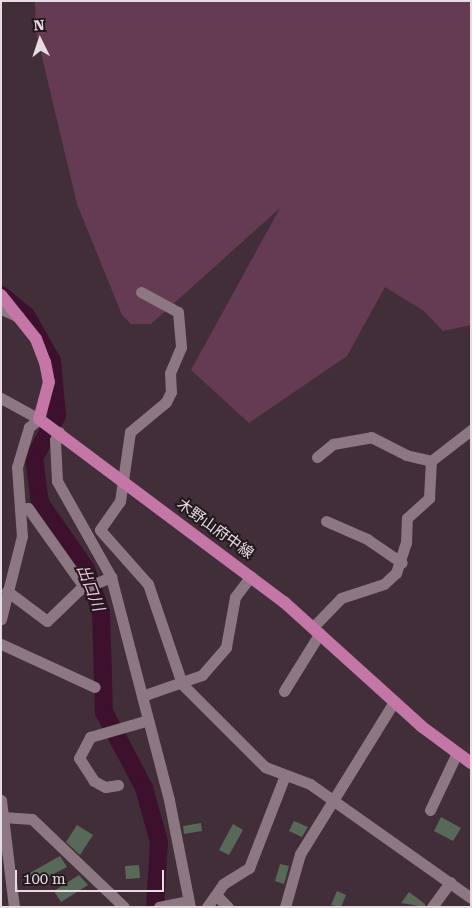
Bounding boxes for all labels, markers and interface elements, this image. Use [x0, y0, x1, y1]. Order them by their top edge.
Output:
north arrow [15, 15, 65, 65]
text: N [33, 17, 45, 33]
street label: 木野山府中線 [173, 495, 257, 563]
water label: 出口川 [72, 562, 108, 614]
scale bar [18, 860, 166, 892]
text: 100 m [23, 870, 66, 888]

